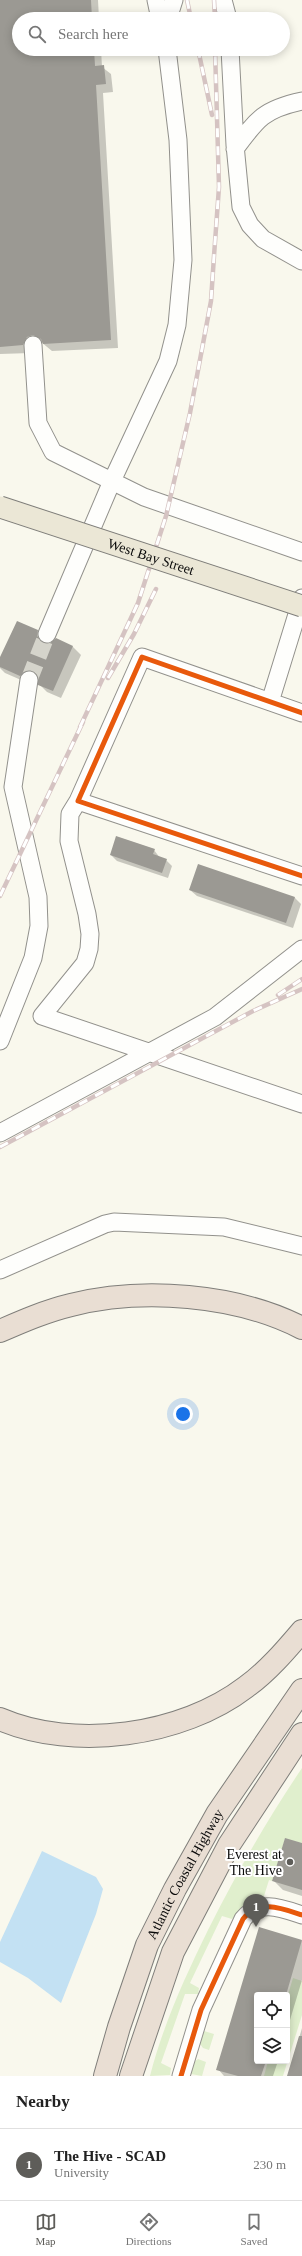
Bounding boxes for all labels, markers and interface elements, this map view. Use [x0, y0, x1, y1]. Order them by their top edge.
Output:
search box [12, 12, 290, 56]
icon: search [26, 23, 48, 45]
text: Search here [58, 26, 128, 42]
street label: West Bay Street [106, 536, 196, 578]
your location [173, 1404, 193, 1424]
street label: Atlantic Coastal Highway [144, 1806, 226, 1942]
place label: Everest at The Hive [226, 1847, 282, 1878]
marker: Everest at The Hive [285, 1857, 295, 1867]
pin: 1 [243, 1894, 269, 1927]
map controls [254, 1992, 290, 2064]
button: locate [254, 1992, 290, 2028]
button: layers [254, 2028, 290, 2064]
text: Nearby [16, 2092, 70, 2111]
text: The Hive - SCAD [54, 2148, 166, 2164]
text: 1 [26, 2157, 32, 2172]
text: 230 m [253, 2157, 286, 2172]
text: University [54, 2165, 109, 2180]
tab: Map [35, 2211, 57, 2247]
tab: Directions [126, 2211, 171, 2247]
tab: Saved [241, 2211, 267, 2247]

